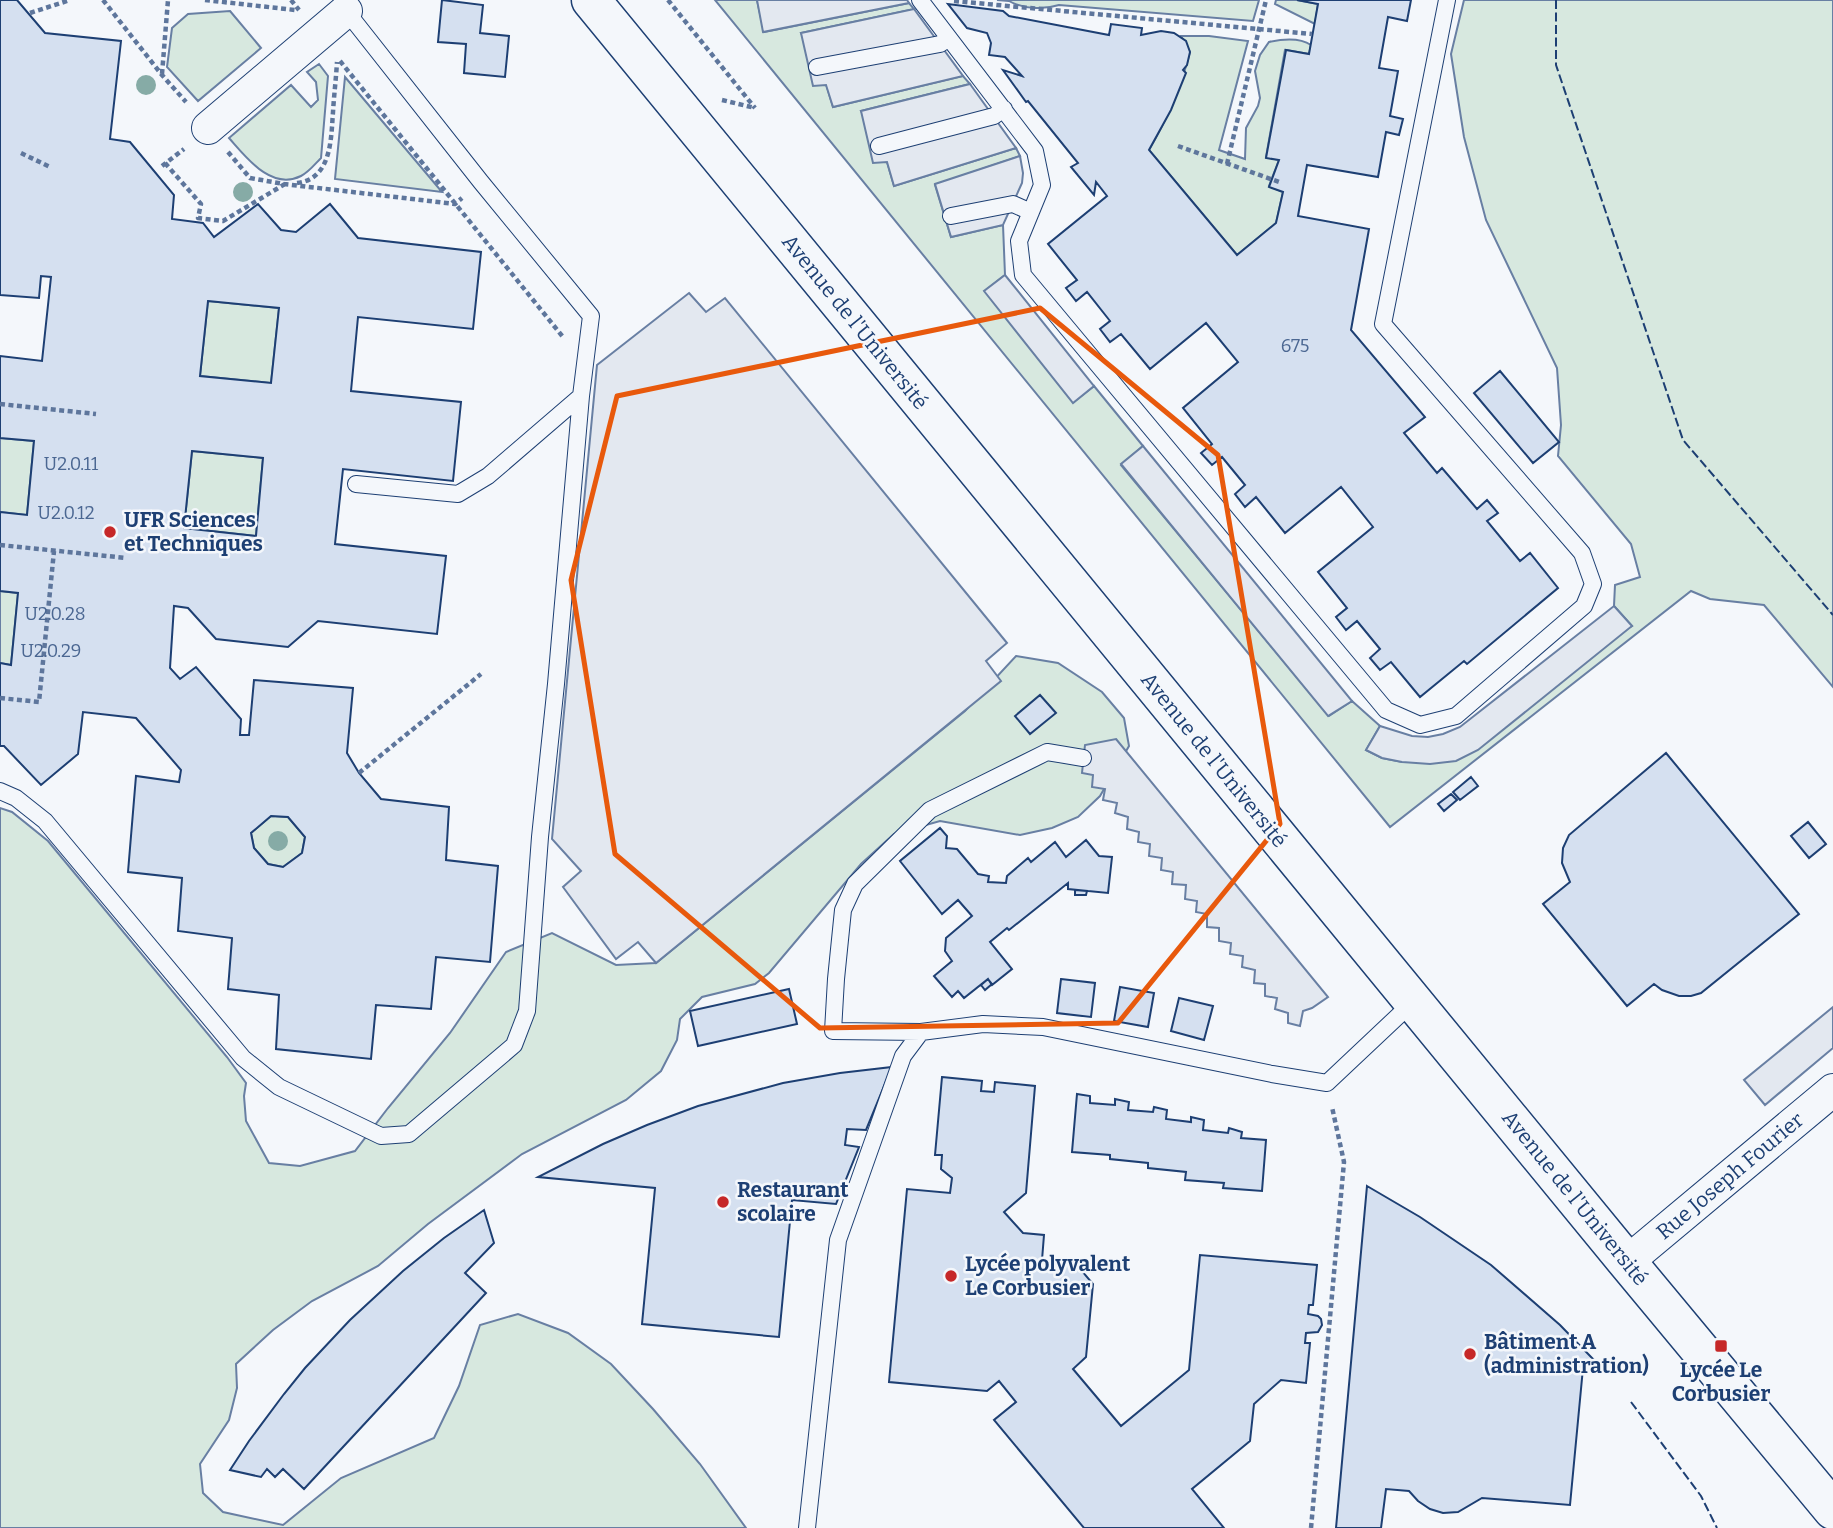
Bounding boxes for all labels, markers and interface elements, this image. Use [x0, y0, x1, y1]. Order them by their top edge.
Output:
street label: Avenue de l'Université [776, 229, 934, 415]
house number: 675 [1281, 335, 1309, 357]
house number: U2.0.11 [44, 453, 99, 475]
house number: U2.0.12 [38, 502, 94, 524]
place label: UFR Sciences et Techniques [124, 507, 263, 557]
marker: UFR Sciences et Techniques [102, 524, 118, 540]
house number: U2.0.28 [24, 603, 86, 625]
house number: U2.0.29 [21, 640, 81, 662]
street label: Avenue de l'Université [1135, 667, 1293, 853]
street label: Avenue de l'Université [1496, 1105, 1654, 1291]
street label: Rue Joseph Fourier [1651, 1107, 1809, 1245]
place label: Restaurant scolaire [737, 1177, 849, 1227]
marker: Restaurant scolaire [715, 1194, 731, 1210]
place label: Lycée polyvalent Le Corbusier [965, 1251, 1131, 1301]
marker: Lycée polyvalent Le Corbusier [943, 1268, 959, 1284]
place label: Bâtiment A (administration) [1484, 1329, 1649, 1379]
marker: Lycée Le Corbusier [1713, 1338, 1729, 1354]
marker: Bâtiment A (administration) [1462, 1346, 1478, 1362]
place label: Lycée Le Corbusier [1672, 1357, 1770, 1407]

